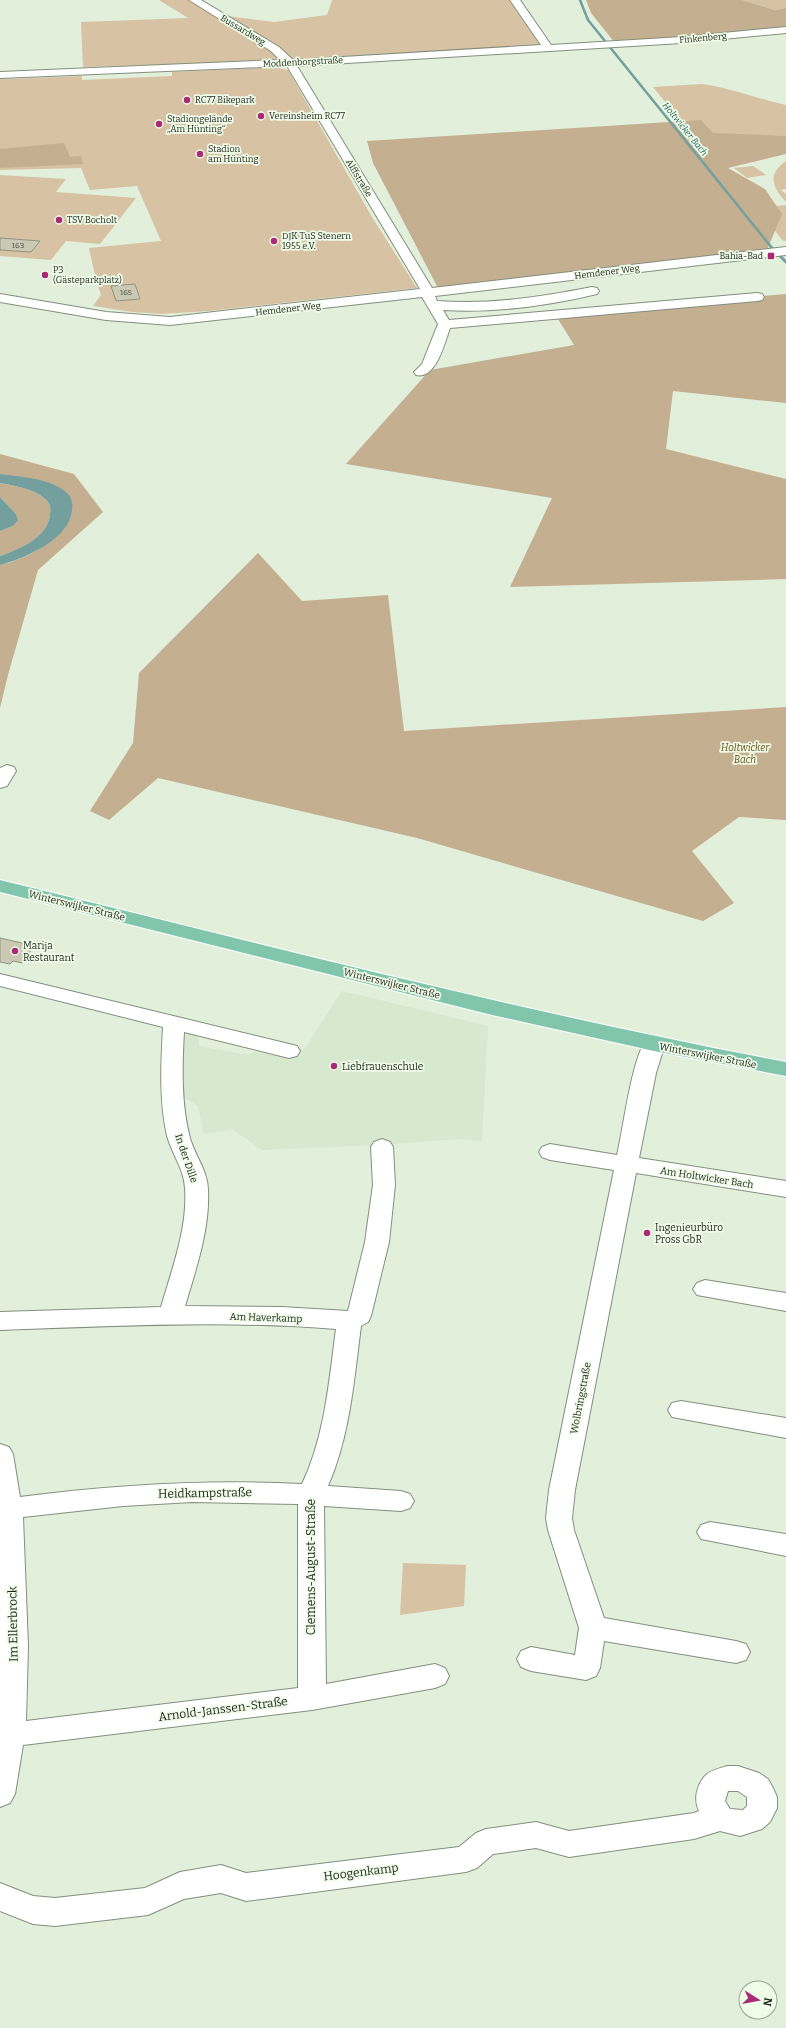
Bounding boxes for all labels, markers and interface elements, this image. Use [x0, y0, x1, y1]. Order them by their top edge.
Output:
street label: Bussardweg [219, 13, 267, 47]
street label: Finkenberg [679, 31, 727, 45]
street label: Moddenborgstraße [263, 55, 343, 69]
marker: RC77 Bikepark [182, 95, 192, 105]
place label: RC77 Bikepark [195, 95, 255, 105]
water label: Holtwicker Bach [660, 100, 710, 158]
marker: Vereinsheim RC77 [256, 111, 266, 121]
place label: Vereinsheim RC77 [269, 111, 345, 121]
place label: Stadiongelände „Am Hünting“ [167, 114, 233, 134]
marker: Stadiongelände „Am Hünting“ [154, 119, 164, 129]
place label: Stadion am Hünting [208, 144, 258, 164]
marker: Stadion am Hünting [195, 149, 205, 159]
street label: Alffstraße [344, 157, 374, 199]
marker: TSV Bocholt [54, 215, 64, 225]
place label: TSV Bocholt [67, 215, 118, 225]
place label: DJK TuS Stenern 1955 e.V. [282, 231, 351, 251]
marker: DJK TuS Stenern 1955 e.V. [269, 236, 279, 246]
house number: 163 [12, 241, 25, 250]
place label: Bahia-Bad [719, 251, 764, 261]
marker: Bahia-Bad [766, 251, 776, 261]
street label: Hemdener Weg [574, 263, 640, 281]
place label: P3 (Gästeparkplatz) [53, 265, 122, 285]
marker: P3 (Gästeparkplatz) [40, 270, 50, 280]
house number: 165 [120, 288, 132, 297]
street label: Hemdener Weg [255, 301, 321, 317]
park label: Holtwicker Bach [721, 742, 770, 766]
street label: Winterswijker Straße [27, 888, 126, 924]
place label: Marija Restaurant [23, 940, 75, 964]
marker: Marija Restaurant [10, 946, 20, 956]
street label: Winterswijker Straße [342, 966, 441, 1002]
street label: Winterswijker Straße [658, 1041, 757, 1071]
marker: Liebfrauenschule [329, 1061, 339, 1071]
place label: Liebfrauenschule [342, 1061, 423, 1073]
street label: In der Dille [172, 1132, 200, 1184]
street label: Am Holtwicker Bach [659, 1165, 755, 1191]
place label: Ingenieurbüro Pross GbR [655, 1222, 723, 1246]
marker: Ingenieurbüro Pross GbR [642, 1228, 652, 1238]
street label: Am Haverkamp [229, 1311, 302, 1325]
street label: Wolbringstraße [568, 1361, 594, 1435]
street label: Heidkampstraße [158, 1485, 252, 1501]
street label: Clemens-August-Straße [304, 1499, 318, 1635]
street label: Im Ellerbrock [5, 1586, 21, 1662]
street label: Arnold-Janssen-Straße [158, 1694, 288, 1724]
street label: Hoogenkamp [323, 1860, 399, 1884]
north arrow [738, 1980, 778, 2020]
text: N [760, 1996, 775, 2008]

